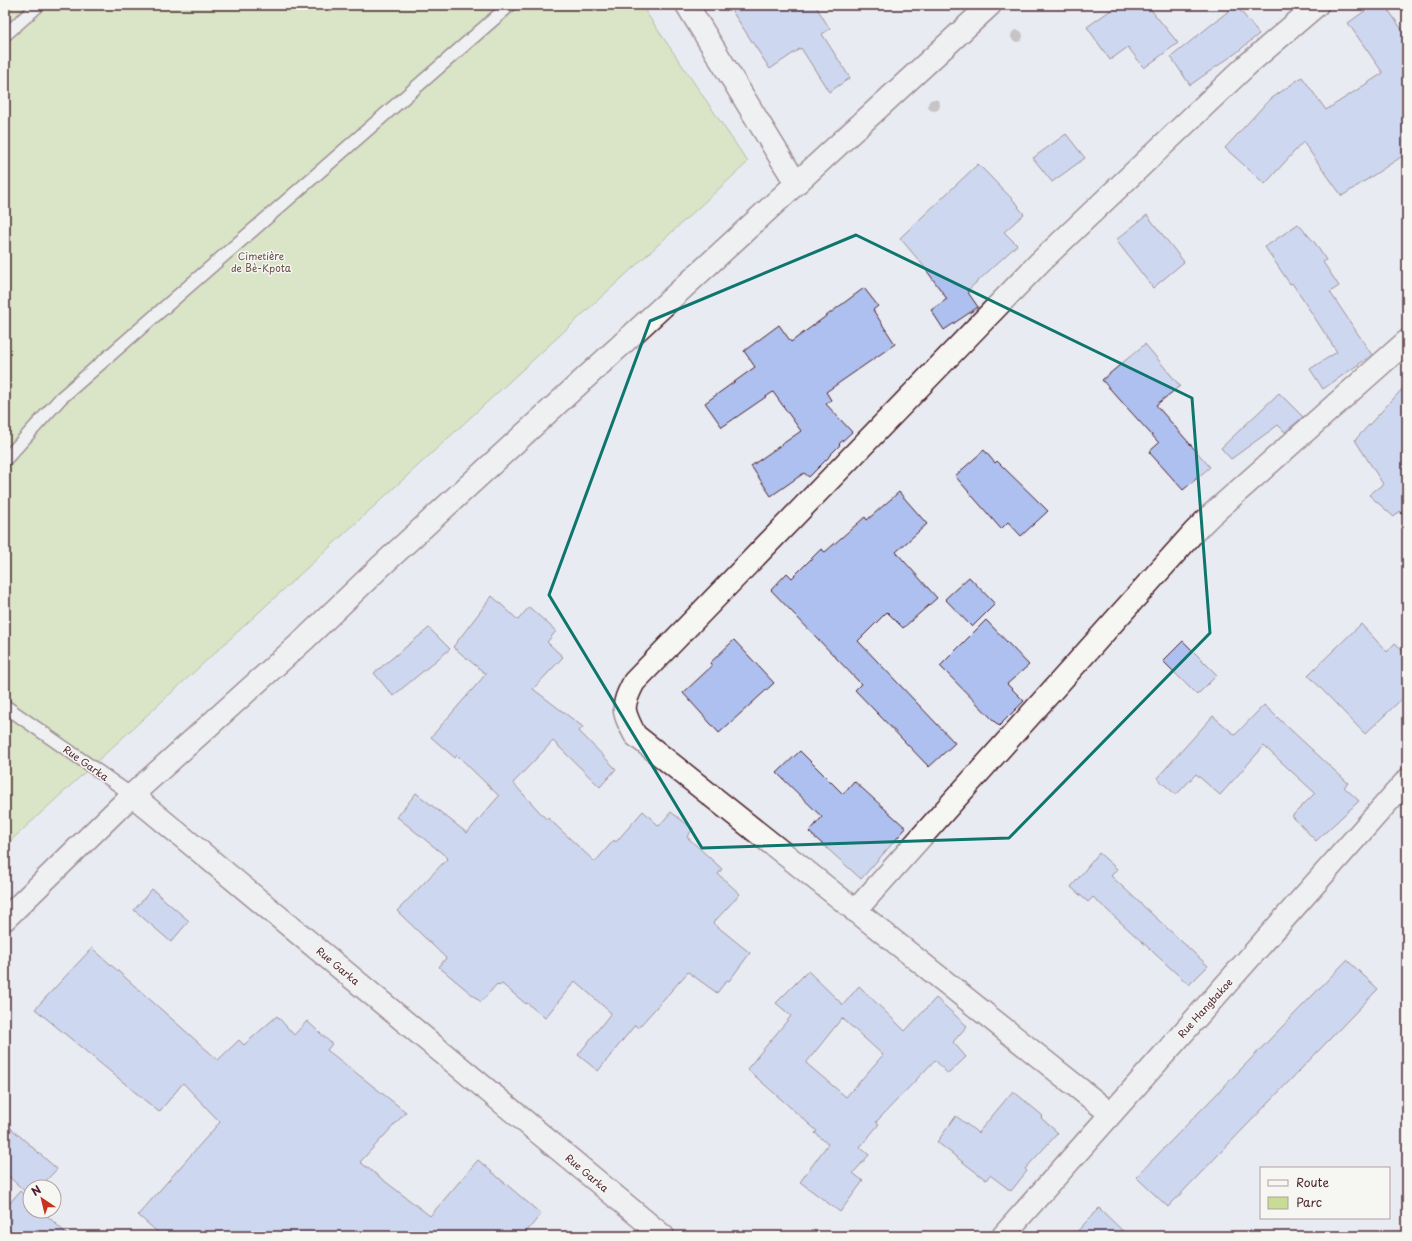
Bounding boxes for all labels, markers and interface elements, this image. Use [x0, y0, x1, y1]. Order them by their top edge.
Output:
park label: Cimetière de Bè-Kpota [231, 248, 292, 275]
street label: Rue Garka [61, 741, 113, 784]
street label: Rue Garka [313, 943, 364, 989]
street label: Rue Hangbakoe [1174, 975, 1236, 1041]
street label: Rue Garka [562, 1150, 613, 1196]
legend [1260, 1167, 1390, 1219]
text: Route [1296, 1173, 1329, 1191]
north arrow [22, 1179, 62, 1219]
text: N [28, 1181, 45, 1200]
text: Parc [1296, 1193, 1322, 1211]

